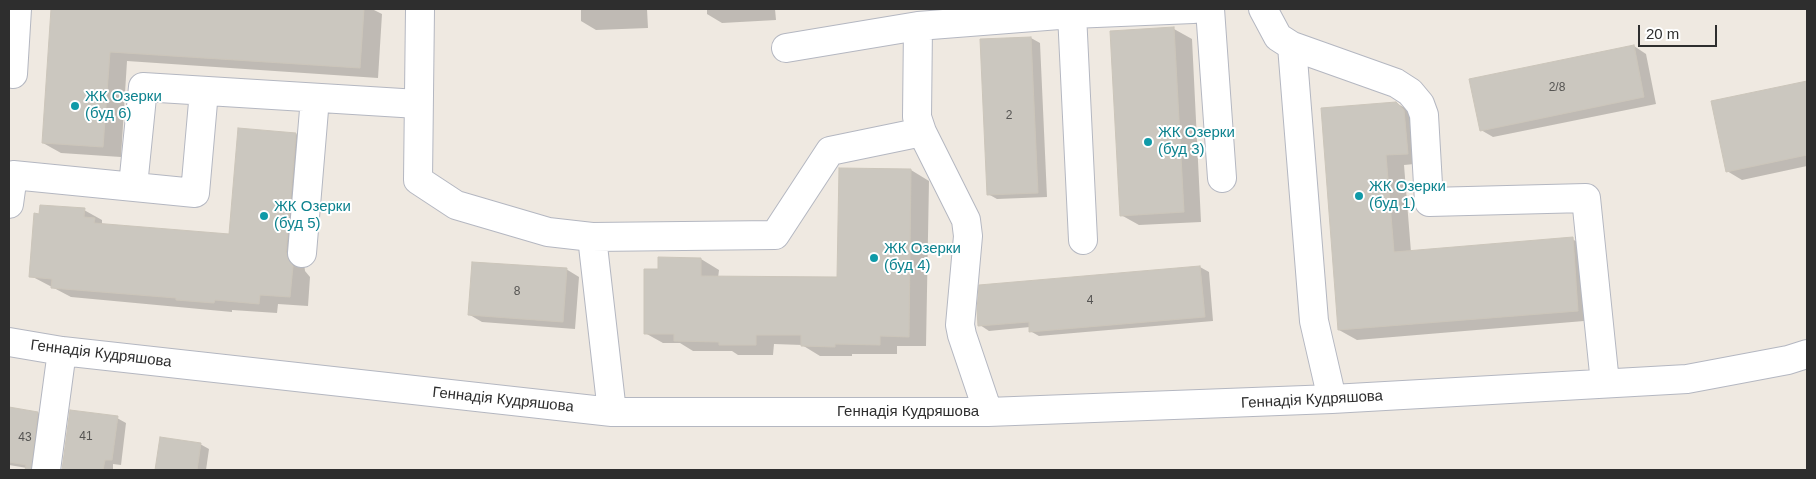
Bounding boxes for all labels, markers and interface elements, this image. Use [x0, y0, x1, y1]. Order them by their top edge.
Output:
scale bar [1641, 15, 1720, 47]
text: 20 m [1646, 25, 1679, 42]
house number: 2/8 [1549, 81, 1565, 95]
place label: ЖК Озерки (буд 6) [85, 88, 162, 123]
marker: ЖК Озерки (буд 6) [69, 100, 81, 112]
house number: 2 [1006, 109, 1012, 123]
place label: ЖК Озерки (буд 3) [1158, 124, 1235, 159]
marker: ЖК Озерки (буд 3) [1142, 136, 1154, 148]
place label: ЖК Озерки (буд 1) [1369, 178, 1446, 213]
marker: ЖК Озерки (буд 1) [1353, 190, 1365, 202]
place label: ЖК Озерки (буд 5) [274, 198, 351, 233]
marker: ЖК Озерки (буд 5) [258, 210, 270, 222]
place label: ЖК Озерки (буд 4) [884, 240, 961, 275]
marker: ЖК Озерки (буд 4) [868, 252, 880, 264]
house number: 8 [514, 285, 520, 299]
house number: 4 [1087, 294, 1093, 308]
street label: Геннадія Кудряшова [29, 336, 173, 372]
street label: Геннадія Кудряшова [431, 384, 575, 416]
street label: Геннадія Кудряшова [1241, 387, 1383, 413]
street label: Геннадія Кудряшова [837, 403, 979, 421]
house number: 41 [79, 430, 93, 444]
house number: 43 [18, 431, 32, 445]

